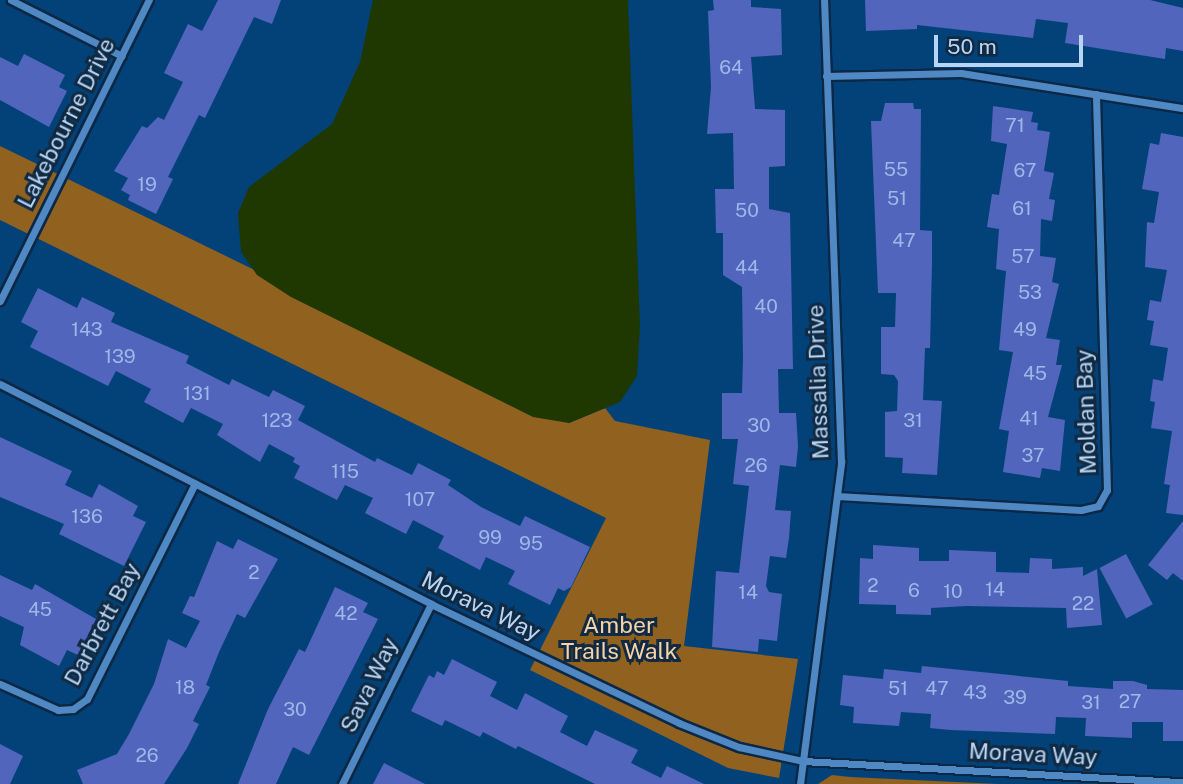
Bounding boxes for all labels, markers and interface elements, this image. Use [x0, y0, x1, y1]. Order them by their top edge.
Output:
scale bar [938, 21, 1087, 65]
street label: Lakebourne Drive [11, 33, 121, 213]
text: 50 m [947, 34, 997, 59]
house number: 64 [719, 57, 743, 79]
house number: 71 [1005, 115, 1025, 137]
house number: 55 [884, 159, 908, 181]
house number: 67 [1014, 160, 1036, 182]
house number: 19 [137, 174, 157, 196]
house number: 51 [887, 188, 907, 210]
house number: 61 [1012, 198, 1032, 220]
house number: 50 [735, 200, 759, 222]
house number: 47 [892, 230, 916, 252]
house number: 57 [1011, 246, 1035, 268]
house number: 44 [735, 257, 759, 279]
house number: 53 [1018, 282, 1042, 304]
house number: 40 [754, 296, 778, 318]
street label: Massalia Drive [802, 304, 834, 460]
house number: 143 [71, 319, 103, 341]
house number: 49 [1013, 319, 1037, 341]
house number: 139 [104, 346, 136, 368]
street label: Moldan Bay [1070, 349, 1102, 475]
house number: 45 [1023, 363, 1047, 385]
house number: 131 [183, 383, 211, 405]
house number: 41 [1019, 408, 1039, 430]
house number: 123 [261, 410, 293, 432]
house number: 31 [903, 410, 923, 432]
house number: 30 [747, 415, 771, 437]
house number: 37 [1021, 445, 1045, 467]
house number: 26 [744, 455, 768, 477]
house number: 115 [331, 461, 359, 483]
house number: 107 [405, 489, 435, 511]
house number: 136 [71, 506, 103, 528]
house number: 99 [478, 527, 502, 549]
house number: 95 [519, 533, 543, 555]
street label: Darbrett Bay [58, 558, 146, 690]
house number: 2 [248, 562, 260, 584]
street label: Morava Way [417, 565, 545, 647]
house number: 2 [867, 575, 879, 597]
house number: 14 [985, 579, 1005, 601]
house number: 6 [908, 580, 920, 602]
house number: 10 [943, 581, 963, 603]
house number: 14 [738, 582, 758, 604]
house number: 22 [1072, 593, 1094, 615]
house number: 45 [28, 599, 52, 621]
house number: 42 [334, 603, 358, 625]
park label: Amber Trails Walk [560, 611, 678, 665]
street label: Sava Way [334, 633, 404, 737]
house number: 18 [175, 677, 195, 699]
house number: 51 [888, 678, 908, 700]
house number: 47 [925, 678, 949, 700]
house number: 43 [963, 682, 987, 704]
house number: 39 [1003, 687, 1027, 709]
house number: 27 [1119, 691, 1141, 713]
house number: 31 [1081, 692, 1101, 714]
house number: 30 [283, 699, 307, 721]
street label: Morava Way [968, 737, 1098, 771]
house number: 26 [135, 745, 159, 767]

